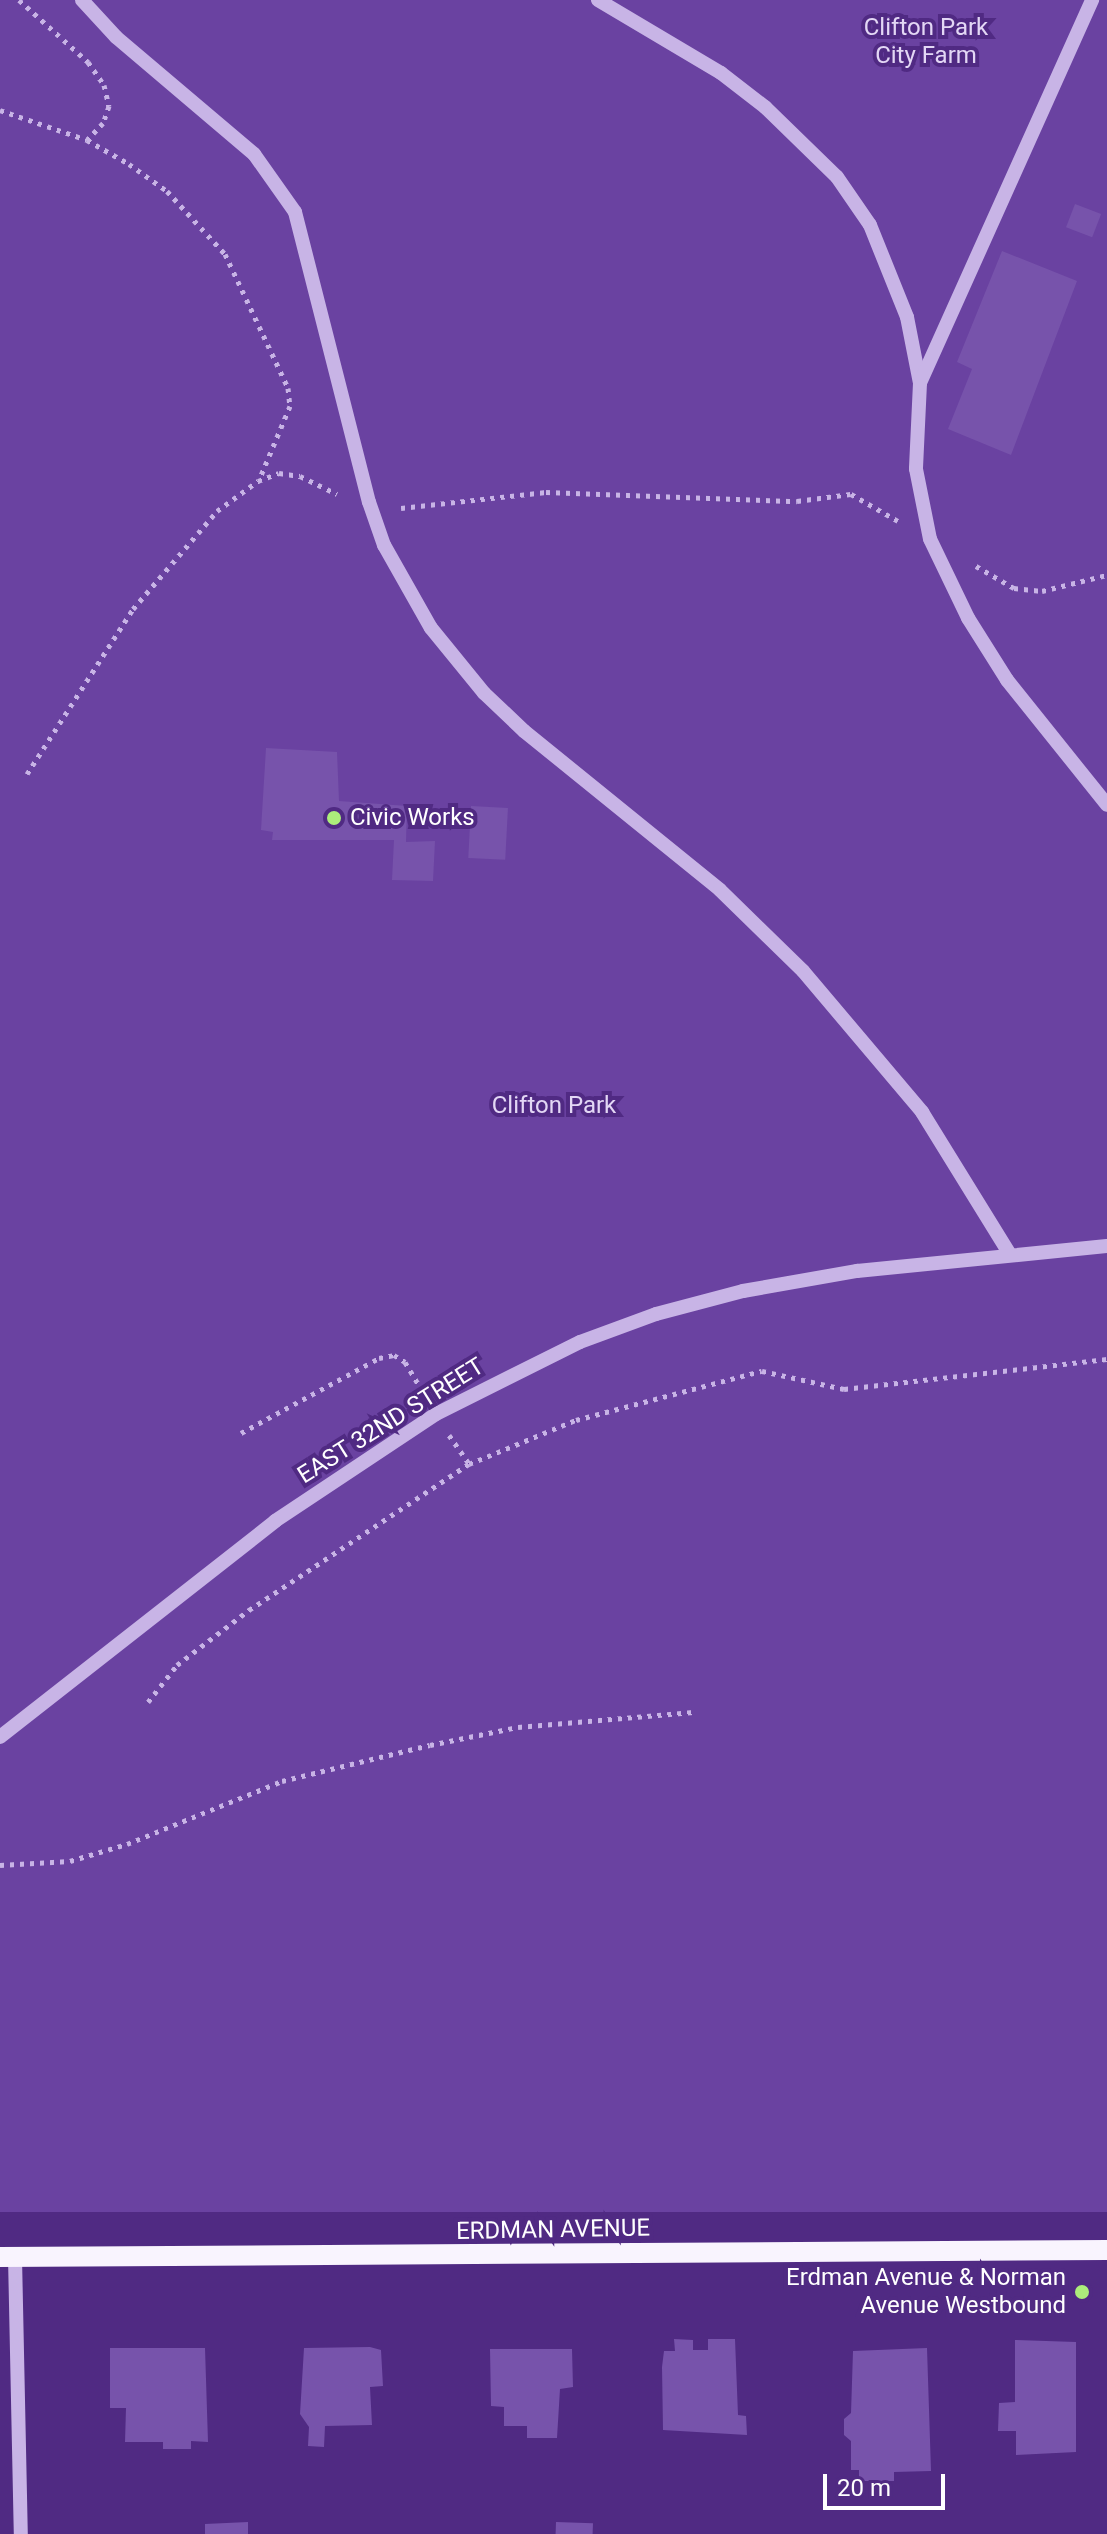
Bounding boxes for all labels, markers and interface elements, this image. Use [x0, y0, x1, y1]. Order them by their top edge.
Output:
park label: Clifton Park City Farm [864, 14, 988, 70]
place label: Civic Works [350, 804, 475, 832]
marker: Civic Works [325, 809, 343, 827]
park label: Clifton Park [492, 1092, 616, 1120]
street label: EAST 32ND STREET [292, 1352, 490, 1490]
street label: ERDMAN AVENUE [456, 2214, 650, 2246]
place label: Erdman Avenue & Norman Avenue Westbound [786, 2264, 1066, 2320]
marker: Erdman Avenue & Norman Avenue Westbound [1073, 2283, 1091, 2301]
scale bar [827, 2458, 949, 2508]
text: 20 m [837, 2474, 891, 2502]

